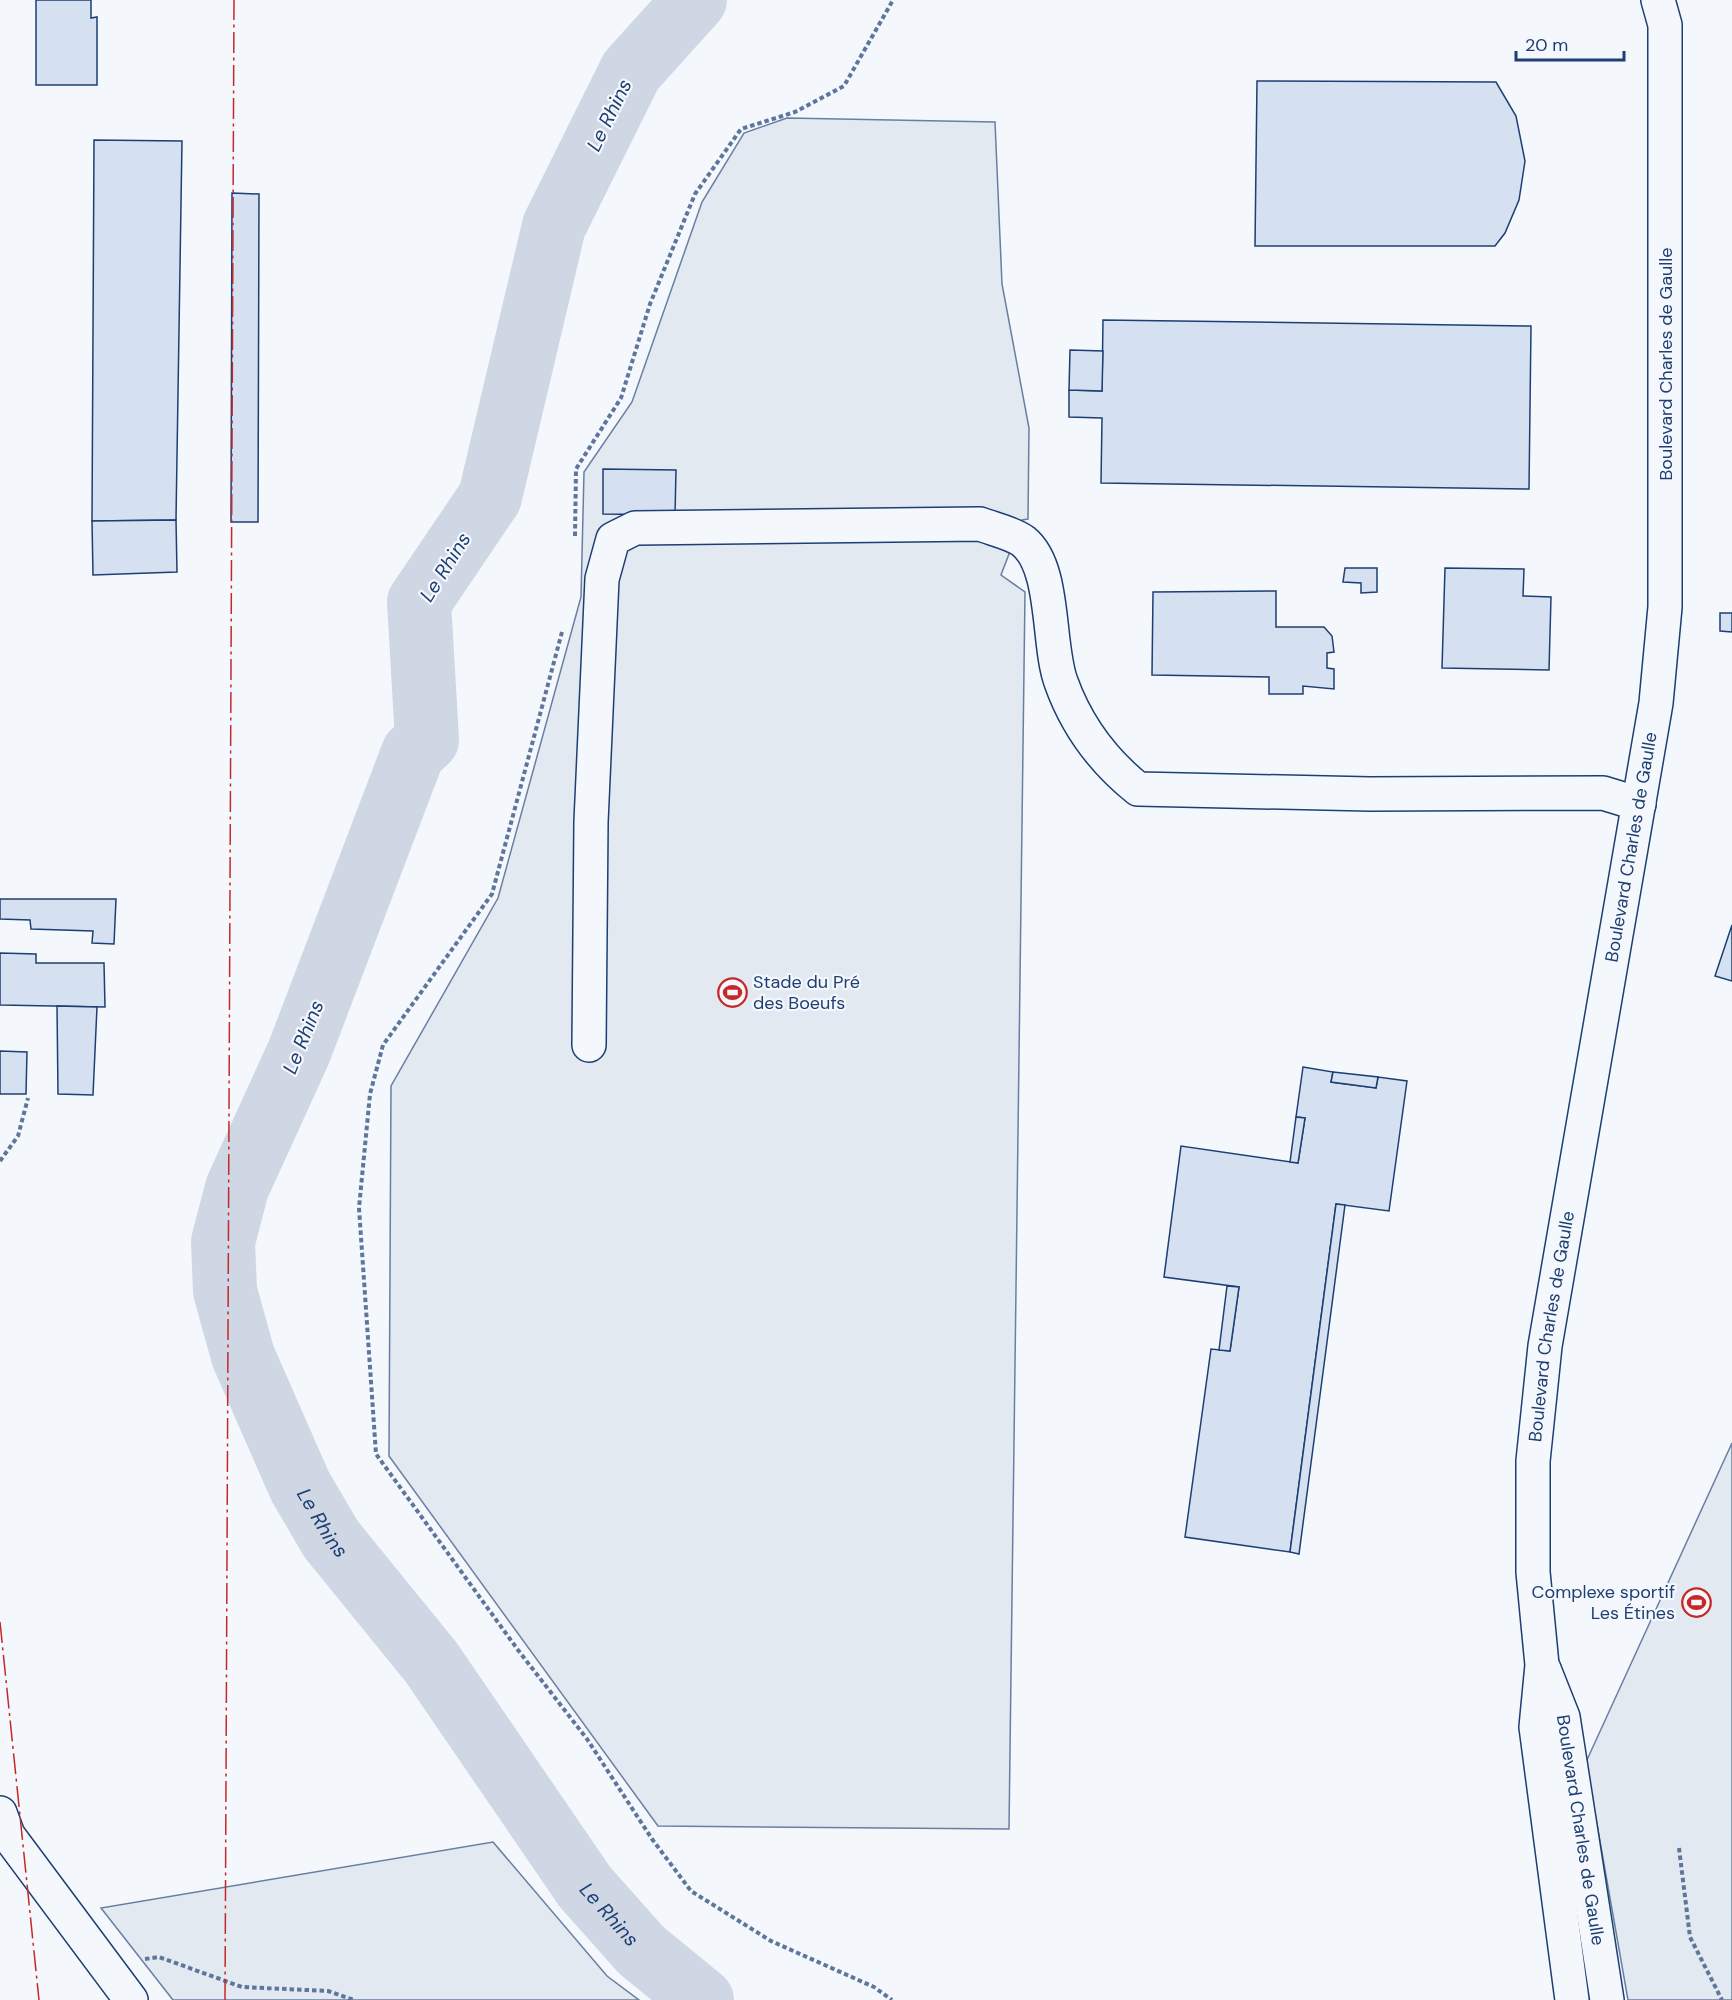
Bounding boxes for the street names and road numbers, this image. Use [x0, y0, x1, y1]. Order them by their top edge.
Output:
street label: Boulevard Charles de Gaulle [1654, 247, 1678, 481]
street label: Boulevard Charles de Gaulle [1599, 730, 1663, 964]
street label: Boulevard Charles de Gaulle [1523, 1209, 1580, 1443]
street label: Boulevard Charles de Gaulle [1551, 1713, 1610, 1947]

